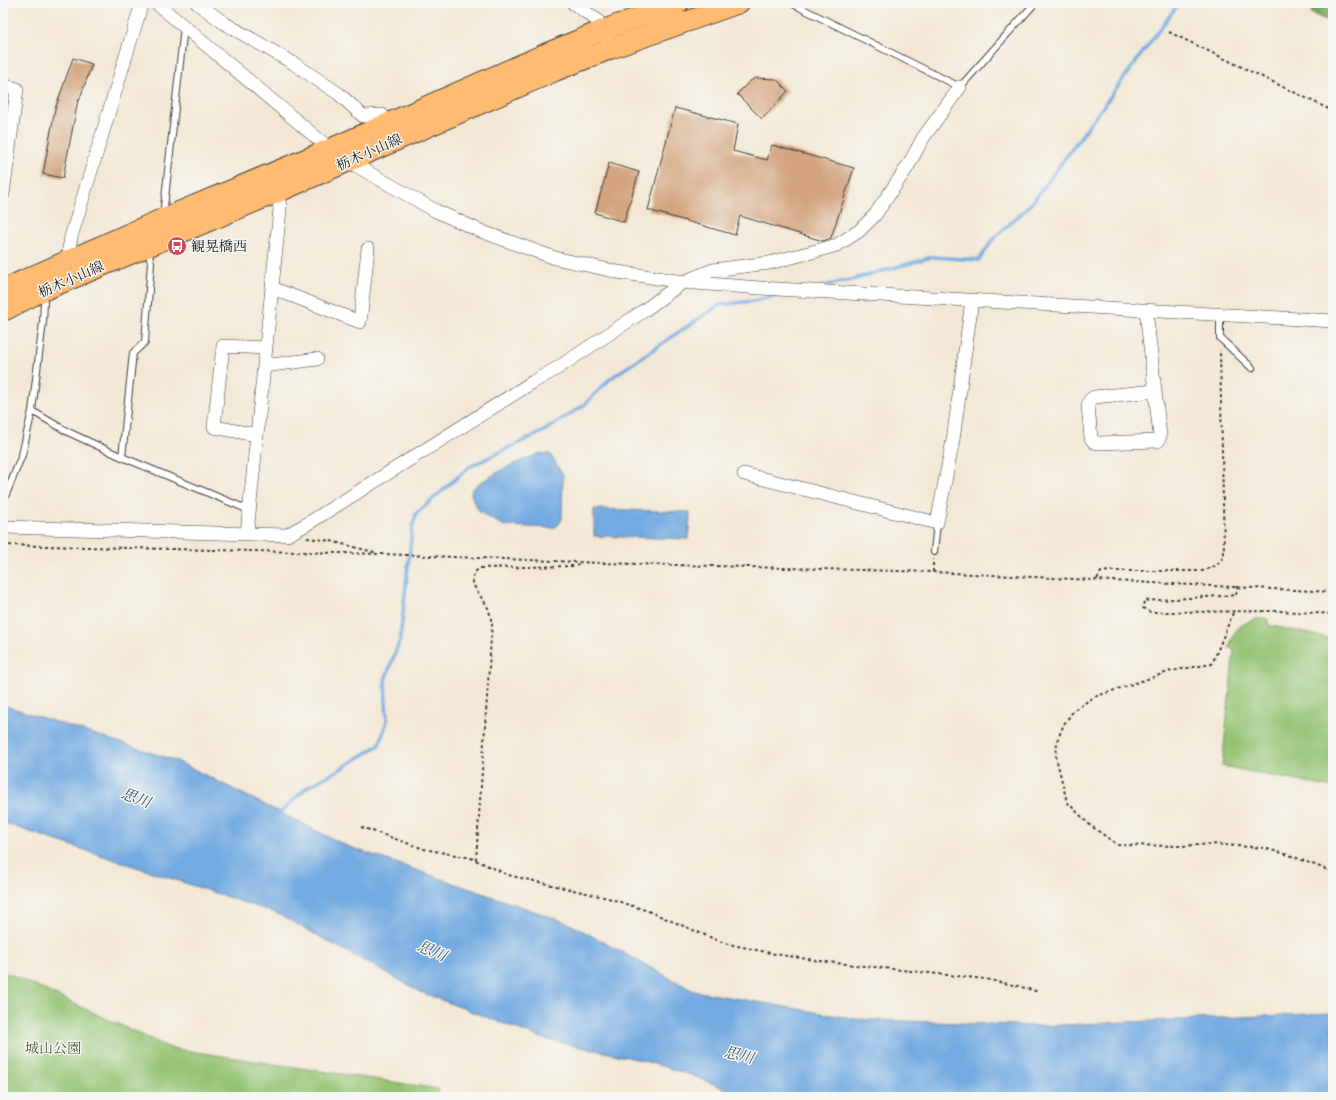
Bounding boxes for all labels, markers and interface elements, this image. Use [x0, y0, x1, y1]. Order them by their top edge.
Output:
street label: 栃木小山線 [333, 130, 405, 175]
bus stop icon: 観晃橋西 [166, 235, 188, 257]
place label: 観晃橋西 [191, 237, 247, 256]
street label: 栃木小山線 [35, 257, 107, 302]
water label: 思川 [118, 783, 155, 813]
water label: 思川 [414, 936, 452, 967]
park label: 城山公園 [25, 1039, 81, 1058]
water label: 思川 [722, 1042, 758, 1069]

